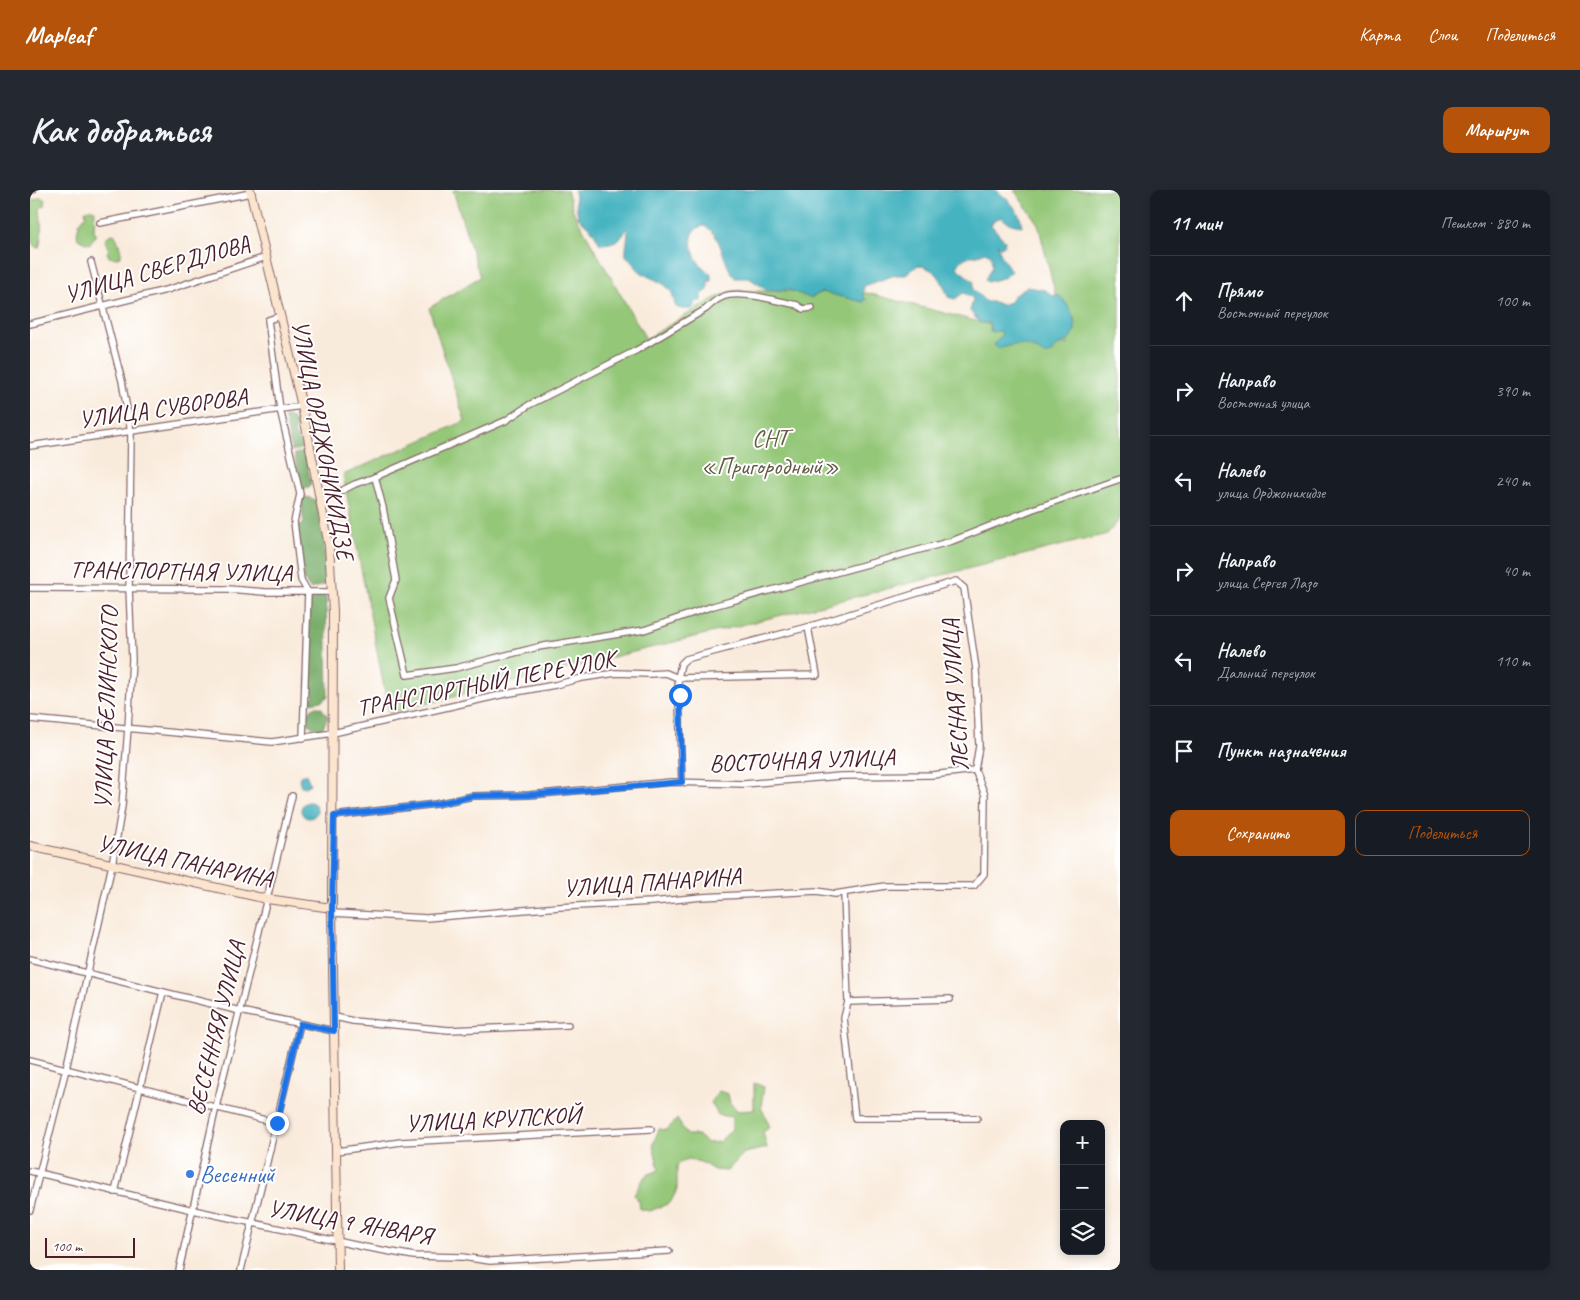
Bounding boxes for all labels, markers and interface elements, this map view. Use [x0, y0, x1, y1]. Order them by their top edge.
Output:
text: Mapleaf [25, 20, 92, 50]
text: Карта [1359, 24, 1400, 46]
text: Слои [1428, 24, 1457, 46]
text: Поделиться [1485, 24, 1555, 46]
button: Маршрут [1443, 107, 1550, 153]
text: Как добраться [30, 108, 211, 153]
text: 11 мин [1170, 210, 1222, 236]
text: Пешком · 880 m [1441, 213, 1530, 233]
street label: УЛИЦА СВЕРДЛОВА [61, 228, 254, 310]
text: Прямо [1217, 279, 1262, 303]
icon: ahead [1170, 287, 1198, 315]
text: 100 m [1496, 291, 1530, 311]
text: Восточный переулок [1217, 303, 1327, 323]
street label: УЛИЦА ОРДЖОНИКИДЗЕ [285, 318, 361, 565]
text: Направо [1217, 369, 1275, 393]
icon: right [1170, 377, 1198, 405]
street label: УЛИЦА СУВОРОВА [77, 381, 250, 435]
text: 390 m [1496, 381, 1530, 401]
text: Восточная улица [1217, 393, 1310, 413]
park label: СНТ «Пригородный» [701, 423, 839, 481]
text: Налево [1217, 459, 1265, 483]
icon: left [1170, 467, 1198, 495]
text: 240 m [1496, 471, 1530, 491]
text: улица Орджоникидзе [1217, 483, 1325, 503]
text: Направо [1217, 549, 1275, 573]
street label: ТРАНСПОРТНАЯ УЛИЦА [69, 554, 293, 588]
icon: right [1170, 557, 1198, 585]
text: 40 m [1503, 561, 1530, 581]
text: улица Сергея Лазо [1217, 573, 1317, 593]
street label: УЛИЦА БЕЛИНСКОГО [87, 603, 125, 810]
street label: ЛЕСНАЯ УЛИЦА [935, 617, 975, 772]
text: Налево [1217, 639, 1265, 663]
street label: ТРАНСПОРТНЫЙ ПЕРЕУЛОК [354, 642, 623, 723]
icon: left [1170, 647, 1198, 675]
text: 110 m [1496, 651, 1530, 671]
text: Дальний переулок [1217, 663, 1315, 683]
route start [669, 684, 692, 707]
icon: arrive [1170, 737, 1198, 765]
text: Пункт назначения [1217, 739, 1346, 763]
street label: ВОСТОЧНАЯ УЛИЦА [709, 742, 896, 778]
button: Сохранить [1170, 810, 1345, 856]
button: Поделиться [1355, 810, 1530, 856]
street label: УЛИЦА ПАНАРИНА [95, 828, 276, 894]
street label: УЛИЦА ПАНАРИНА [562, 861, 743, 903]
street label: ВЕСЕННЯЯ УЛИЦА [180, 937, 252, 1118]
street label: УЛИЦА КРУПСКОЙ [405, 1099, 585, 1139]
route end [266, 1112, 289, 1135]
map controls [1060, 1120, 1105, 1255]
button: + [1060, 1120, 1105, 1165]
place label: Весенний [200, 1159, 276, 1189]
button: − [1060, 1165, 1105, 1210]
marker: Весенний [184, 1168, 196, 1180]
street label: УЛИЦА 9 ЯНВАРЯ [266, 1193, 437, 1252]
button: layers [1060, 1210, 1105, 1255]
scale bar [45, 1235, 135, 1258]
text: 100 m [52, 1238, 82, 1255]

